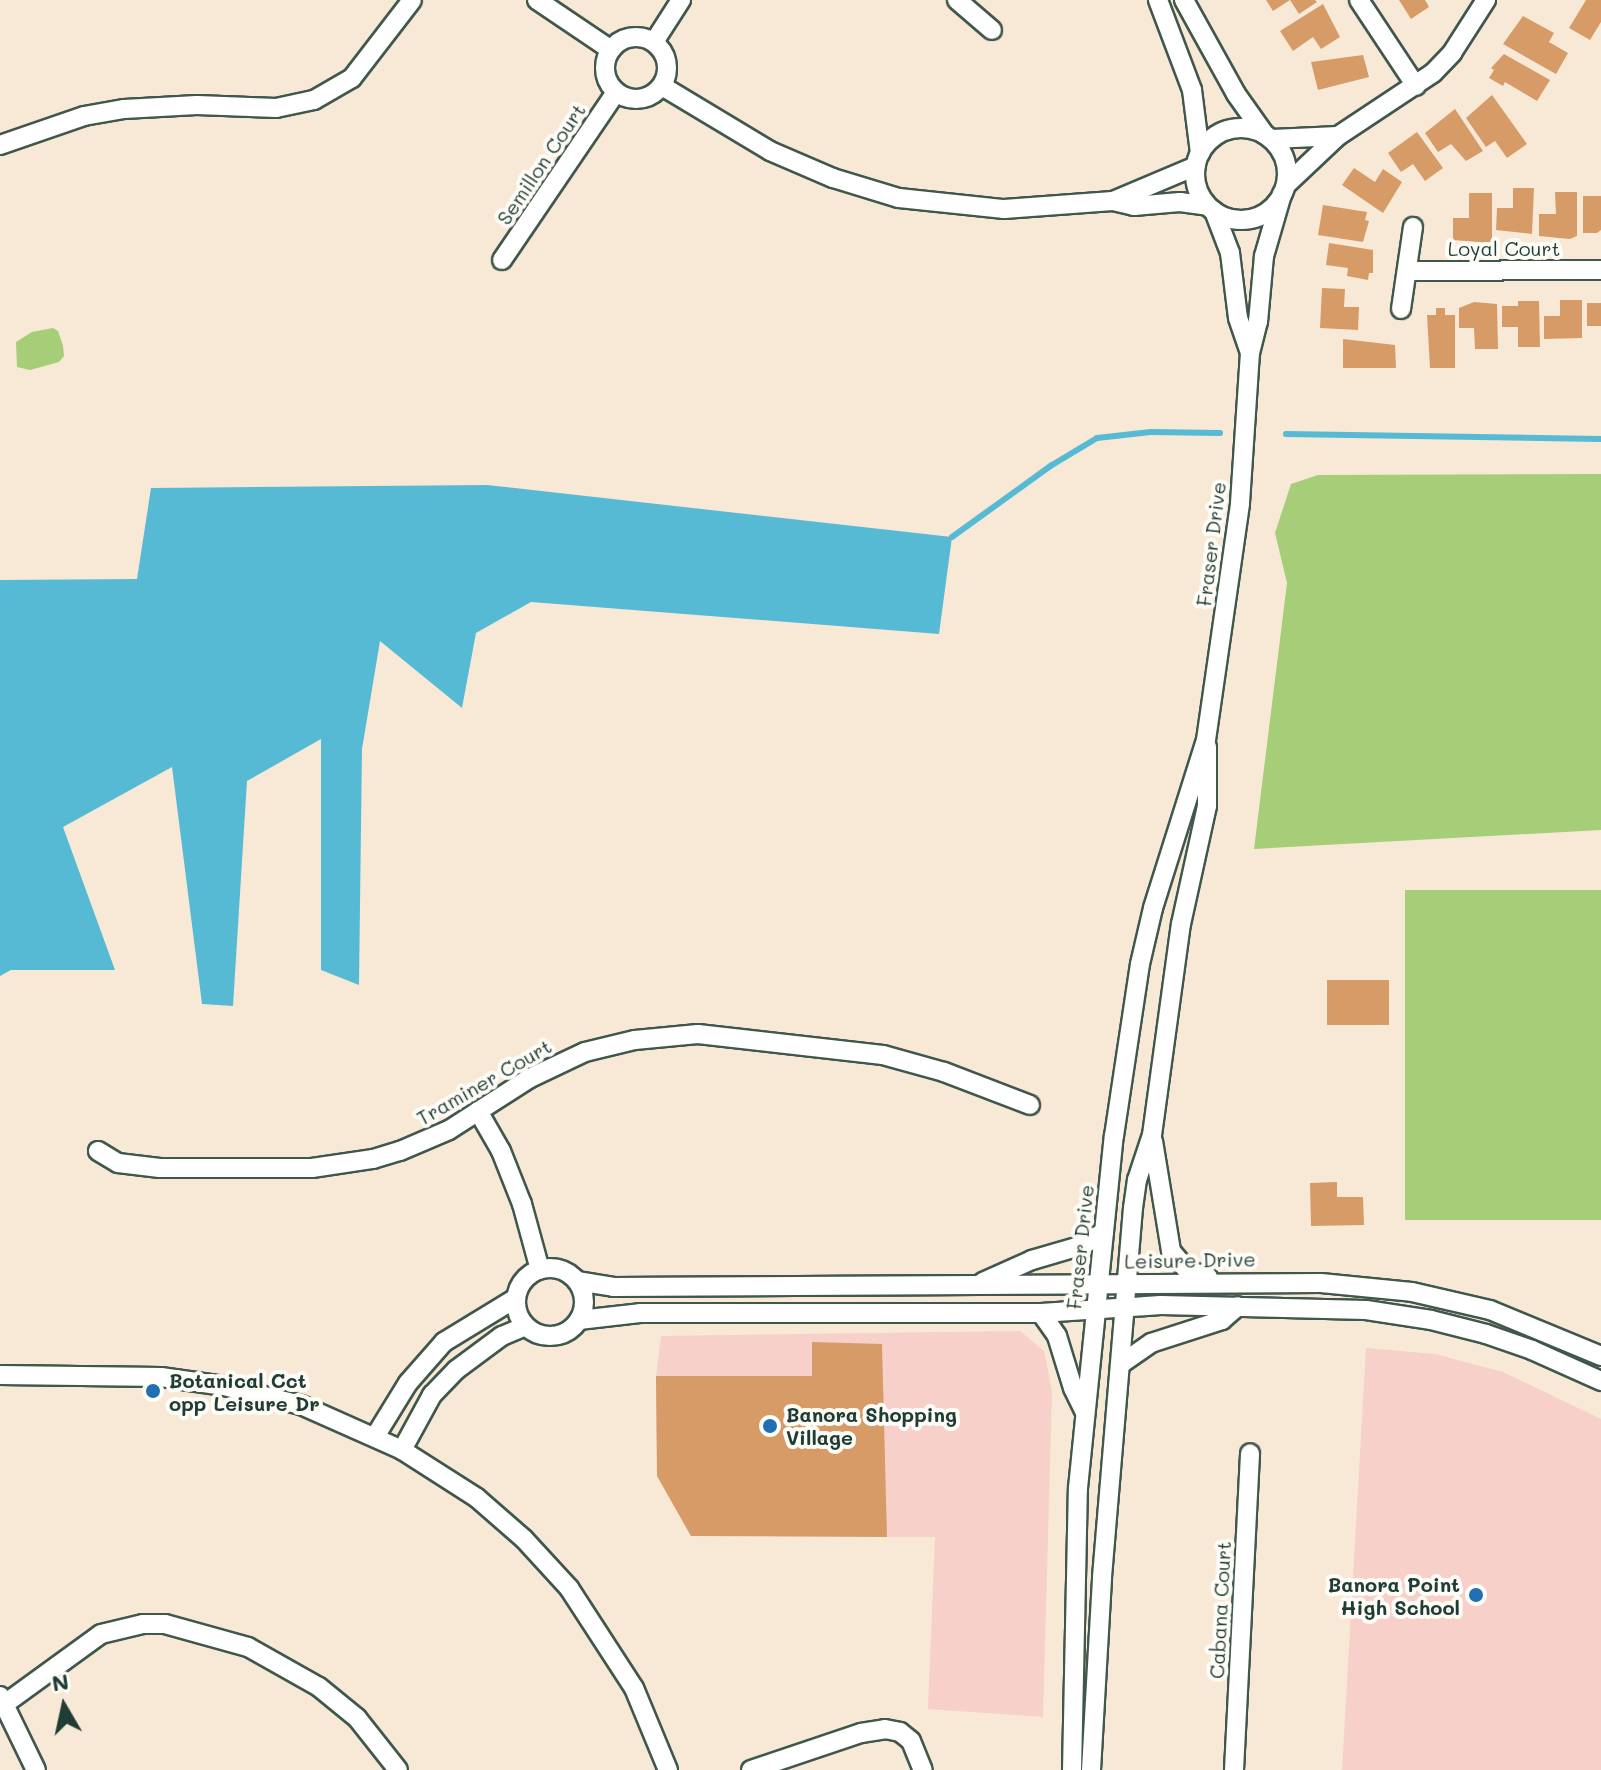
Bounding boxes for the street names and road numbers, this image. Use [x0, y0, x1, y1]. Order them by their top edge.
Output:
street label: Semillon Court [492, 99, 590, 229]
street label: Loyal Court [1448, 236, 1560, 260]
street label: Fraser Drive [1191, 480, 1231, 608]
street label: Traminer Court [412, 1034, 556, 1130]
street label: Fraser Drive [1062, 1184, 1098, 1310]
street label: Leisure Drive [1124, 1247, 1256, 1273]
street label: Cabana Court [1204, 1541, 1236, 1679]

